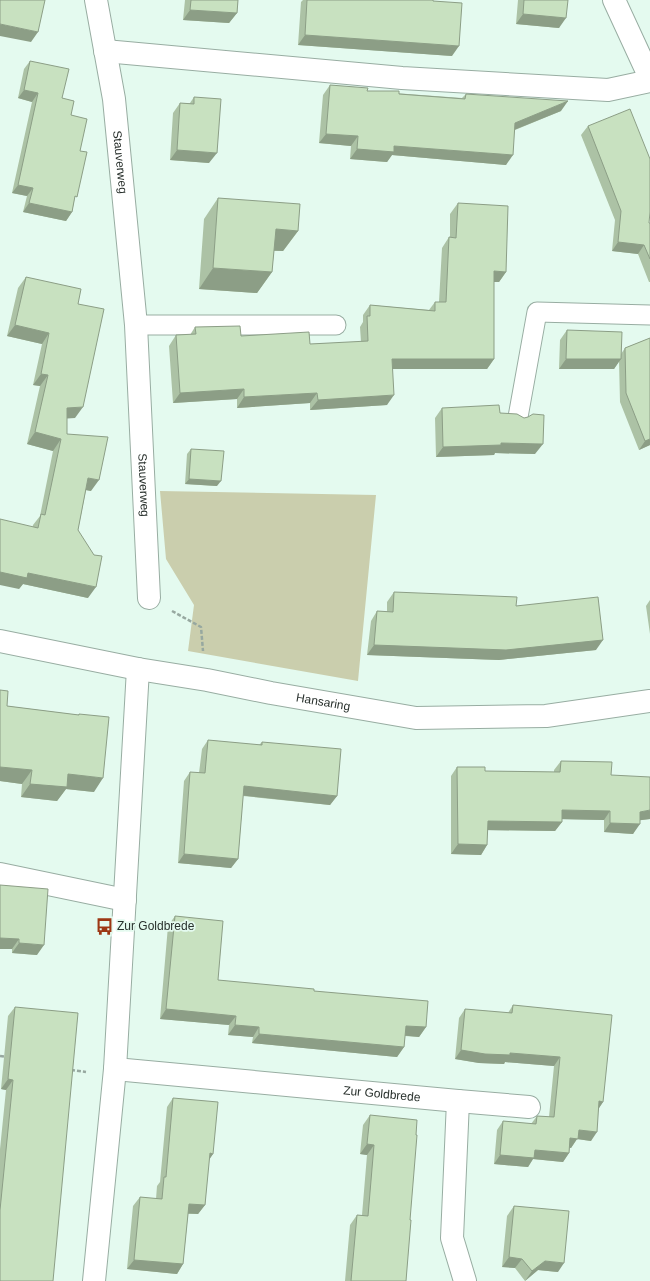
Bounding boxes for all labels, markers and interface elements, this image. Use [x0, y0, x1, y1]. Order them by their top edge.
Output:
street label: Stauverweg [110, 130, 130, 194]
street label: Stauverweg [135, 453, 152, 517]
street label: Hansaring [295, 690, 351, 714]
bus stop icon: Zur Goldbrede [94, 916, 114, 936]
place label: Zur Goldbrede [117, 919, 195, 933]
street label: Zur Goldbrede [343, 1083, 421, 1104]

